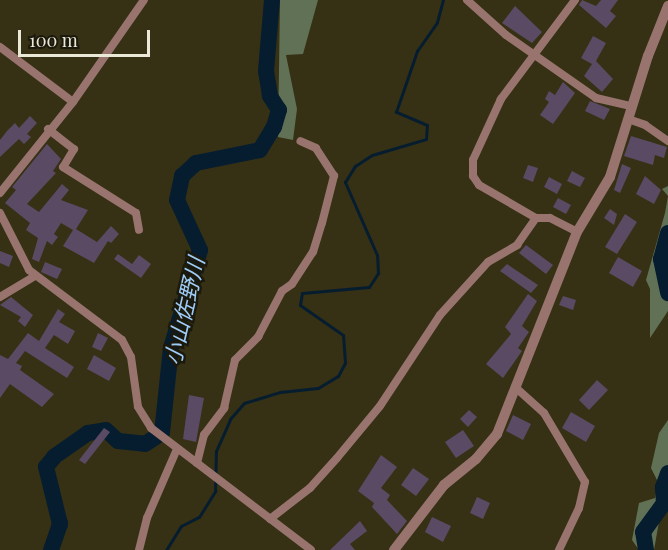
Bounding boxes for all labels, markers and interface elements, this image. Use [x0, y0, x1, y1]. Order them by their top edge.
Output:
scale bar [21, 18, 153, 56]
text: 100 m [29, 28, 78, 52]
water label: 小山佐野川 [159, 254, 209, 368]

